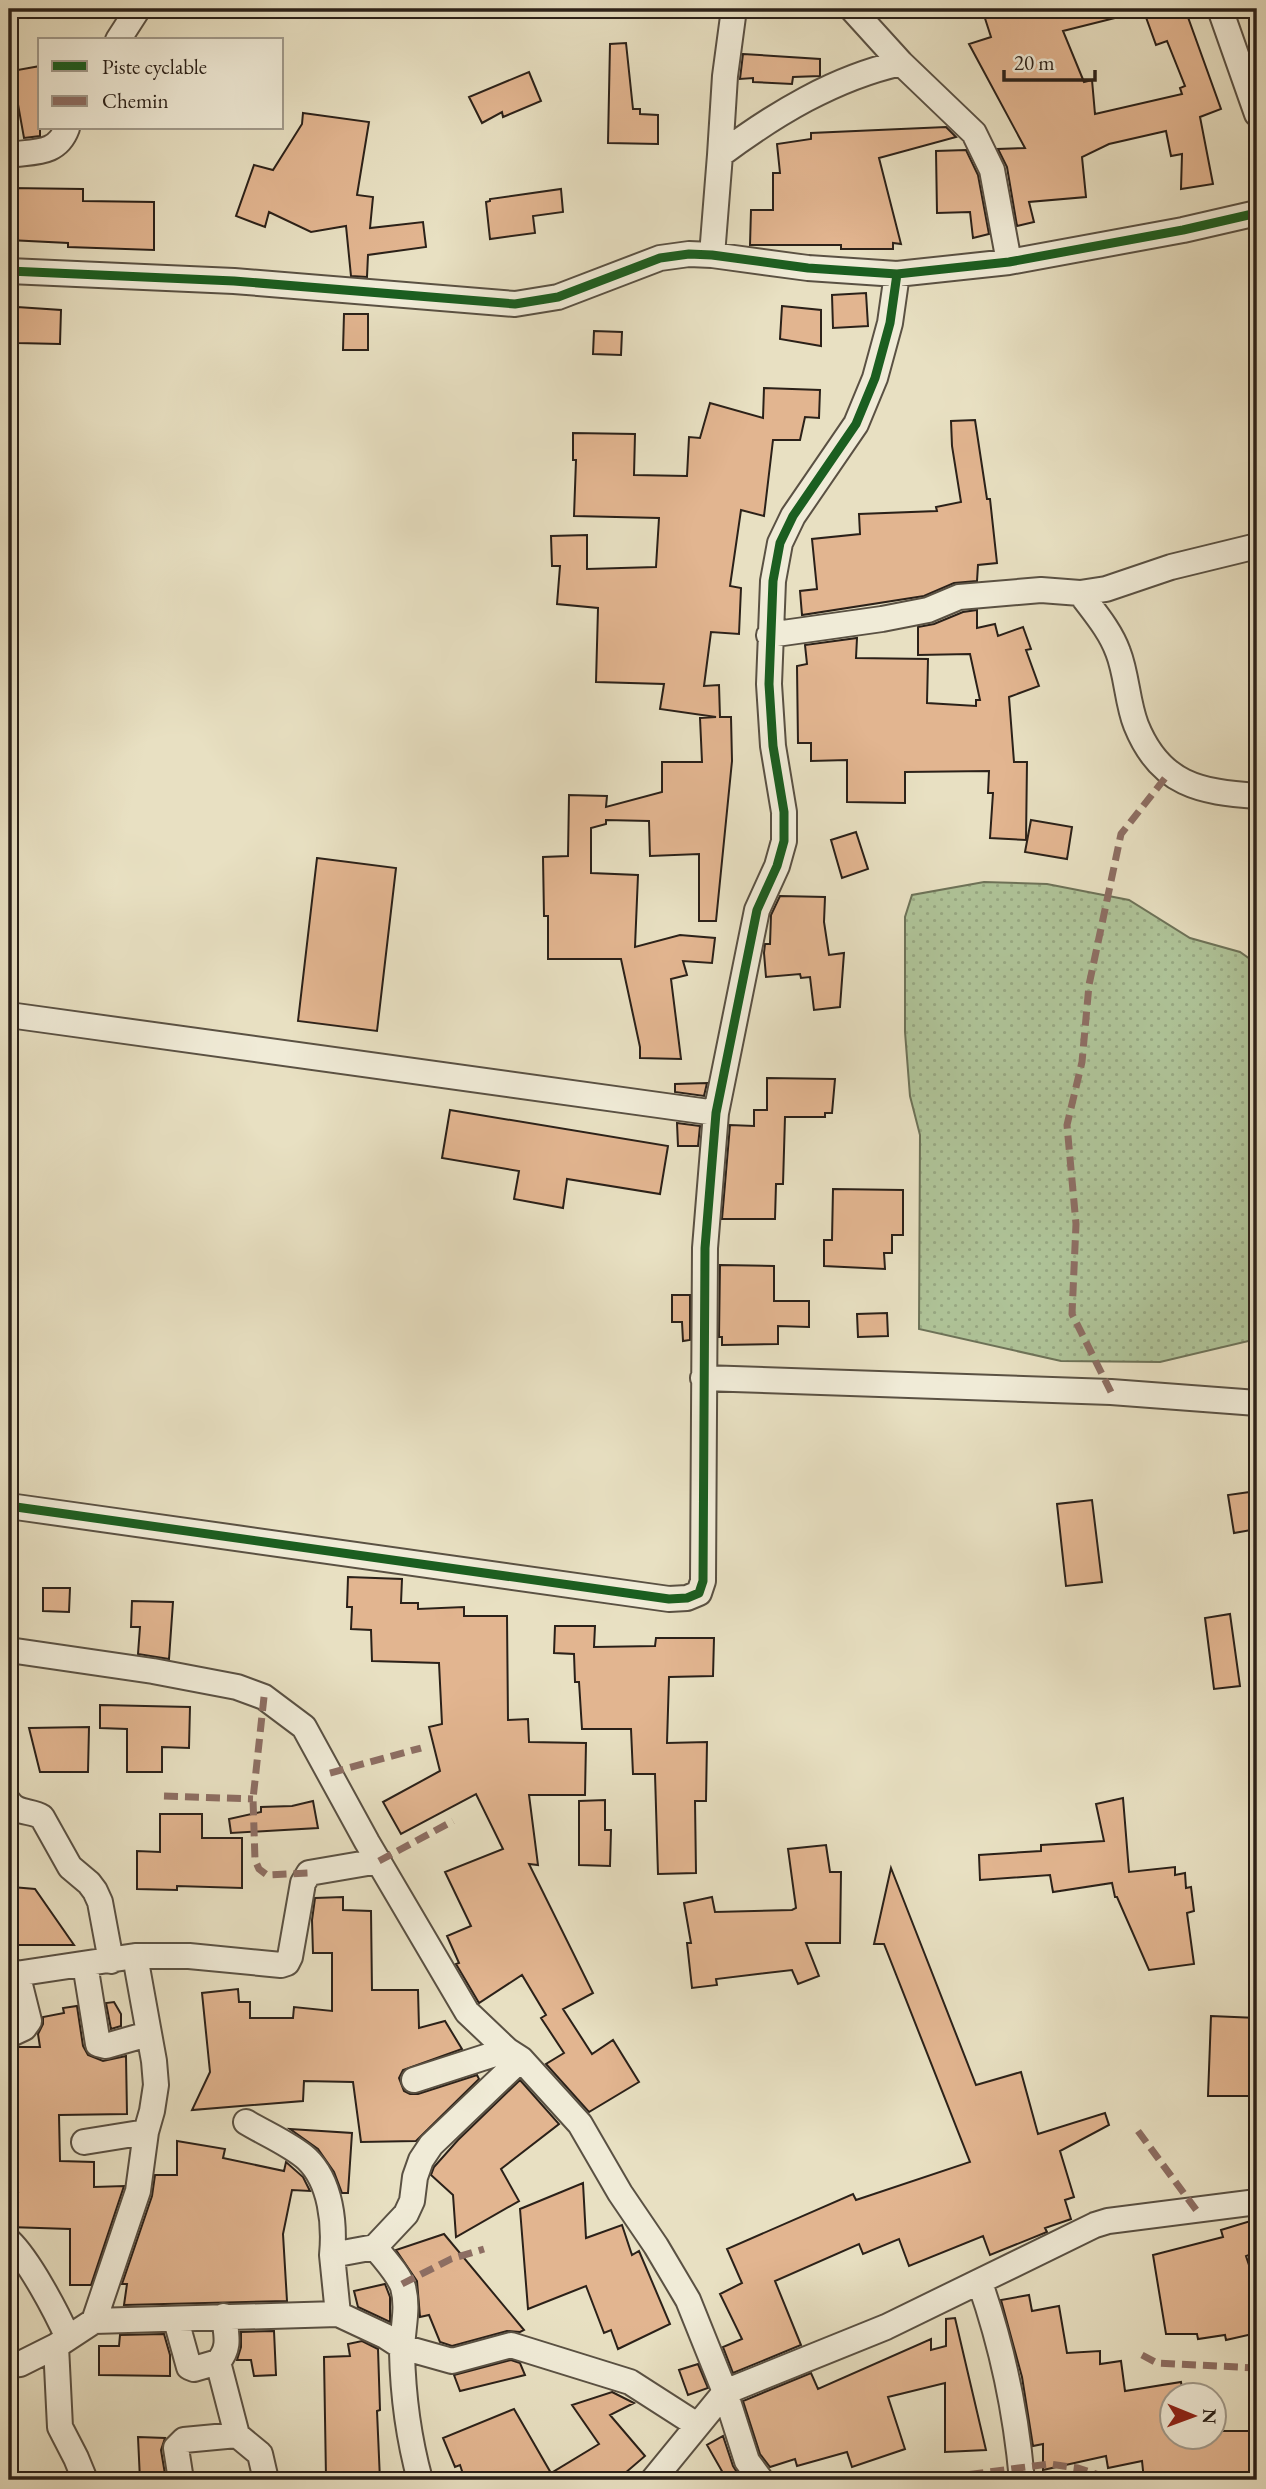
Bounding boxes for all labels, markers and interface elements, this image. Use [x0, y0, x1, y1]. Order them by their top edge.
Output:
legend [38, 38, 284, 130]
scale bar [1004, 38, 1094, 82]
text: 20 m [1014, 49, 1055, 76]
text: Piste cyclable [102, 53, 207, 80]
text: Chemin [102, 87, 169, 114]
north arrow [1158, 2380, 1228, 2450]
text: N [1197, 2408, 1222, 2425]

